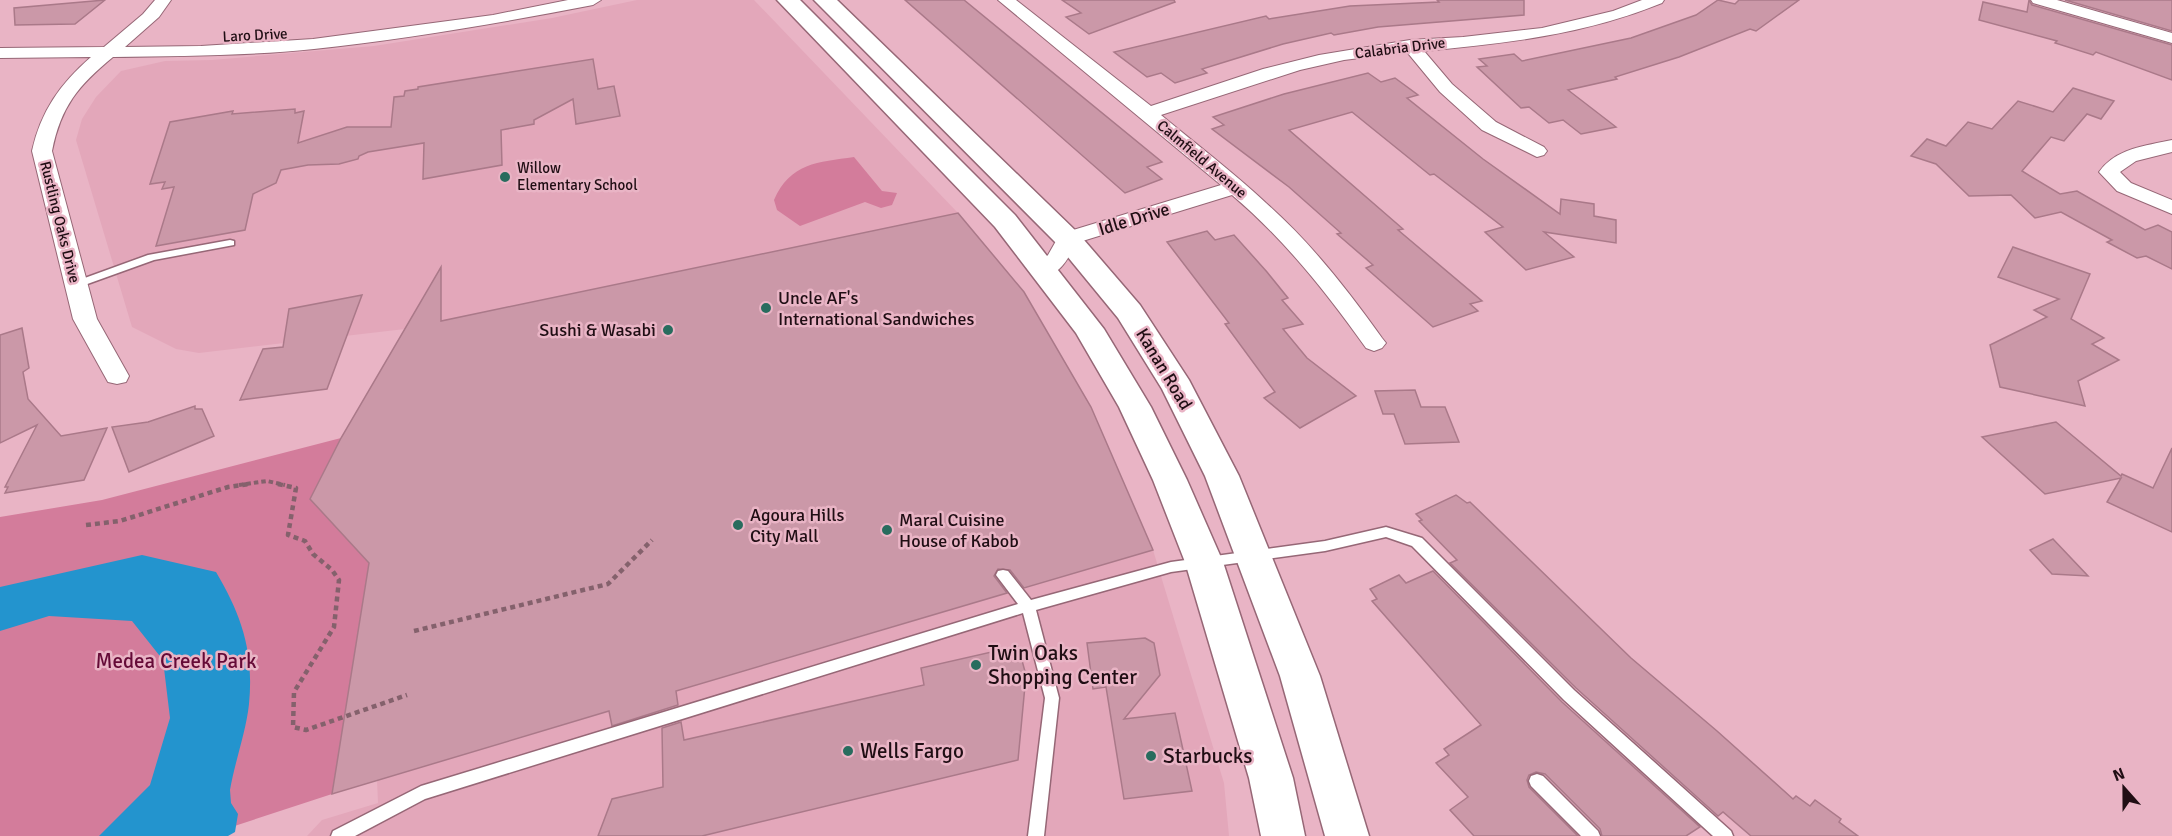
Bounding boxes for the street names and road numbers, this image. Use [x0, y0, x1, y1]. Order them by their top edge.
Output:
street label: Laro Drive [222, 24, 288, 46]
street label: Calabria Drive [1354, 34, 1446, 62]
street label: Calmfield Avenue [1153, 116, 1251, 202]
street label: Rustling Oaks Drive [36, 159, 84, 285]
street label: Idle Drive [1096, 198, 1172, 240]
street label: Kanan Road [1131, 324, 1197, 414]

